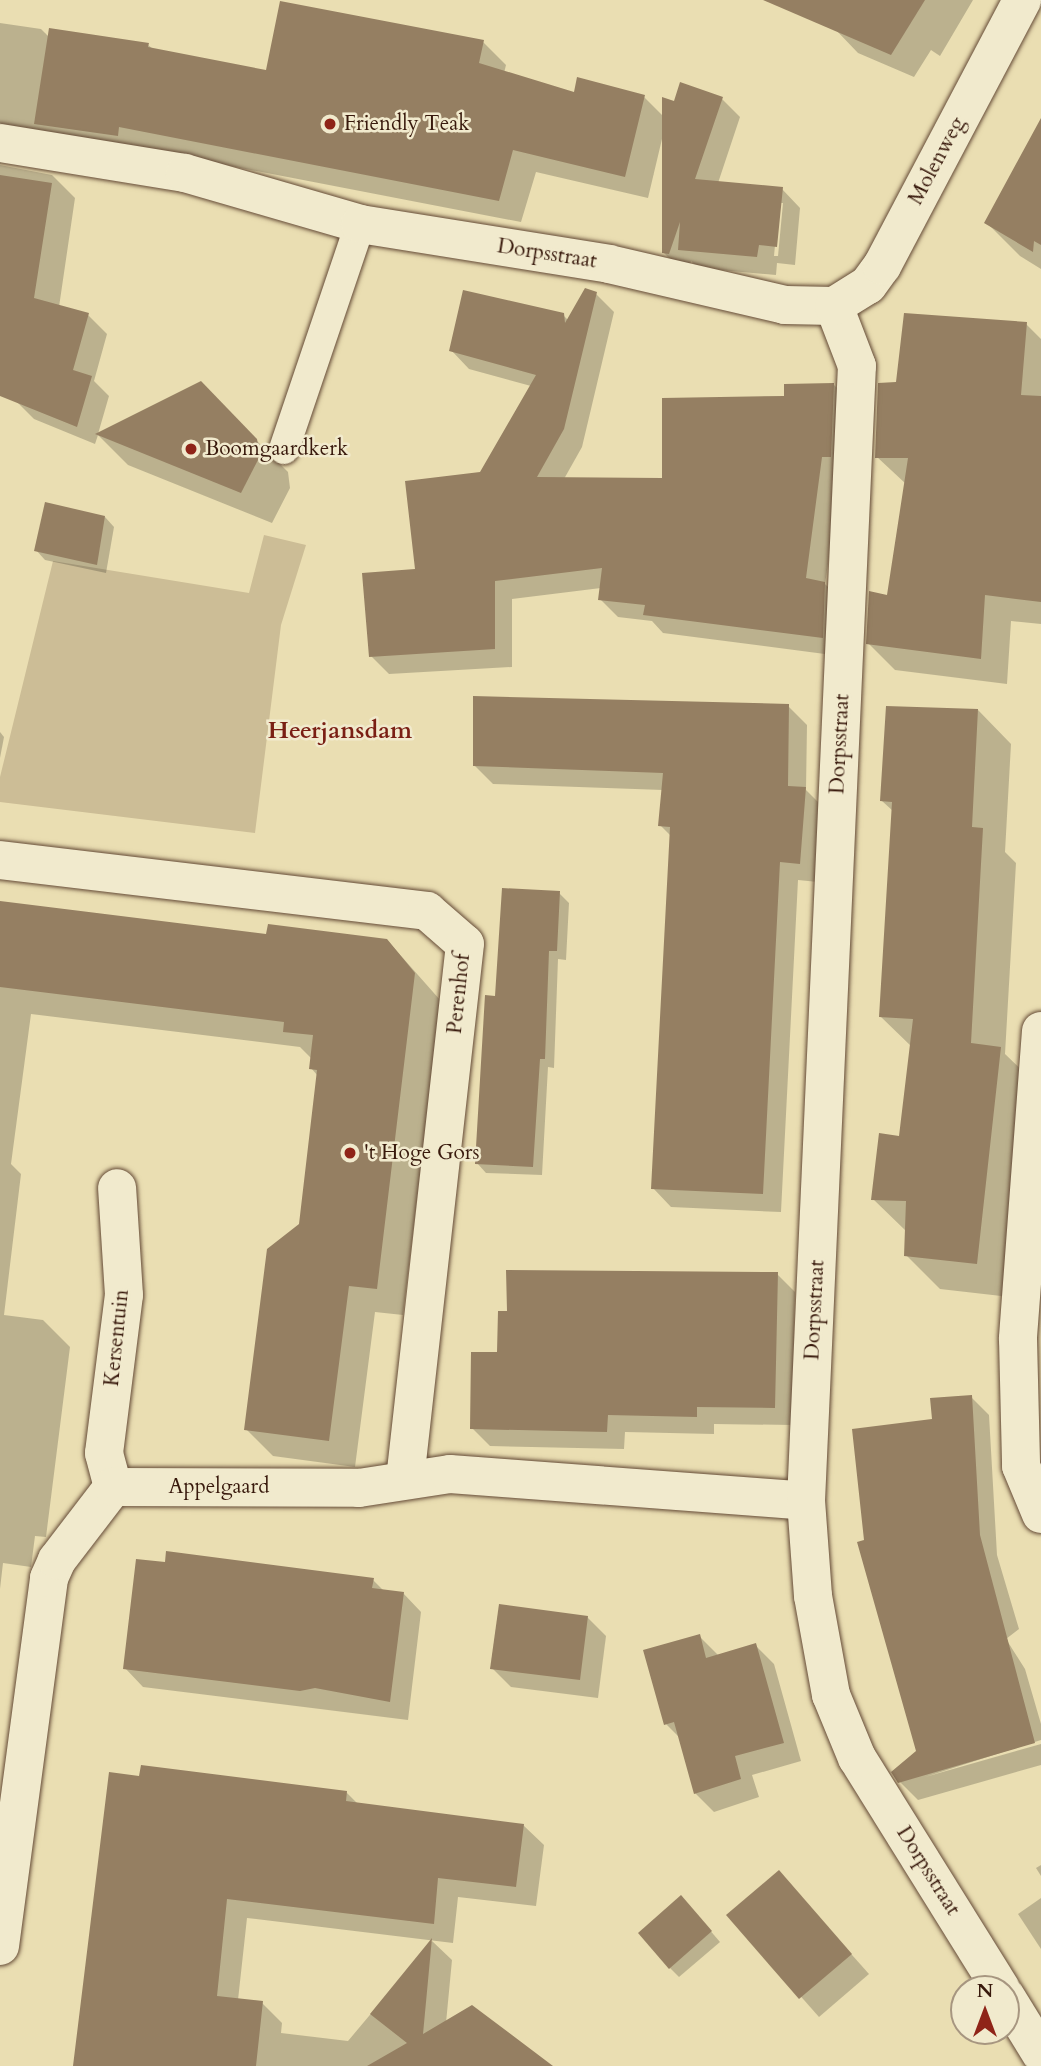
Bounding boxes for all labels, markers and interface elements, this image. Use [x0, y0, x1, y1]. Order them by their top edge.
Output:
place label: Friendly Teak [344, 111, 470, 137]
street label: Molenweg [903, 113, 971, 209]
marker: Friendly Teak [322, 116, 338, 132]
street label: Dorpsstraat [495, 234, 599, 274]
place label: Boomgaardkerk [205, 436, 348, 462]
marker: Boomgaardkerk [183, 441, 199, 457]
street label: Dorpsstraat [825, 693, 855, 795]
district label: Heerjansdam [268, 717, 412, 745]
street label: Perenhof [442, 953, 476, 1035]
place label: 't Hoge Gors [364, 1140, 480, 1166]
marker: 't Hoge Gors [342, 1145, 358, 1161]
street label: Dorpsstraat [800, 1259, 830, 1361]
street label: Kersentuin [99, 1288, 135, 1388]
street label: Appelgaard [169, 1474, 269, 1500]
street label: Dorpsstraat [891, 1822, 965, 1920]
north arrow [950, 1975, 1020, 2045]
text: N [977, 1978, 993, 2004]

